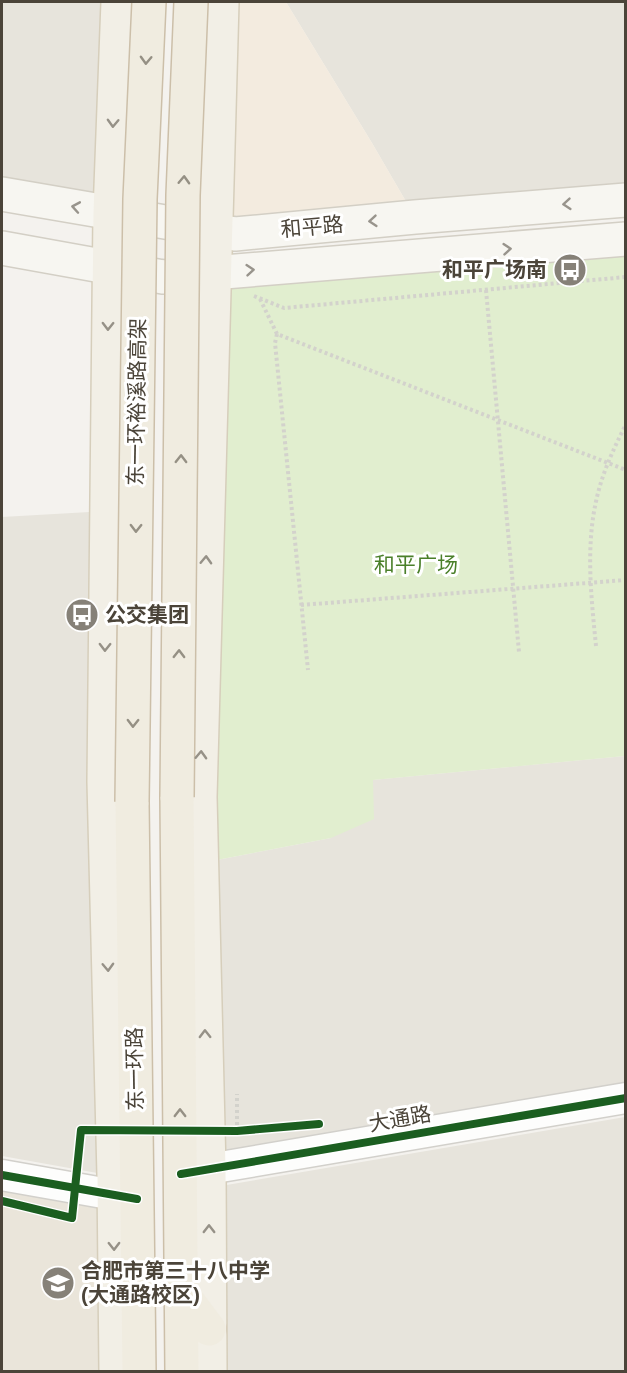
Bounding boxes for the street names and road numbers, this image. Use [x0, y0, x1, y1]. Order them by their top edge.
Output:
street label: 和平路 [280, 212, 344, 241]
street label: 东一环裕溪路高架 [124, 318, 149, 486]
street label: 东一环路 [122, 1027, 147, 1111]
street label: 大通路 [367, 1102, 433, 1135]

